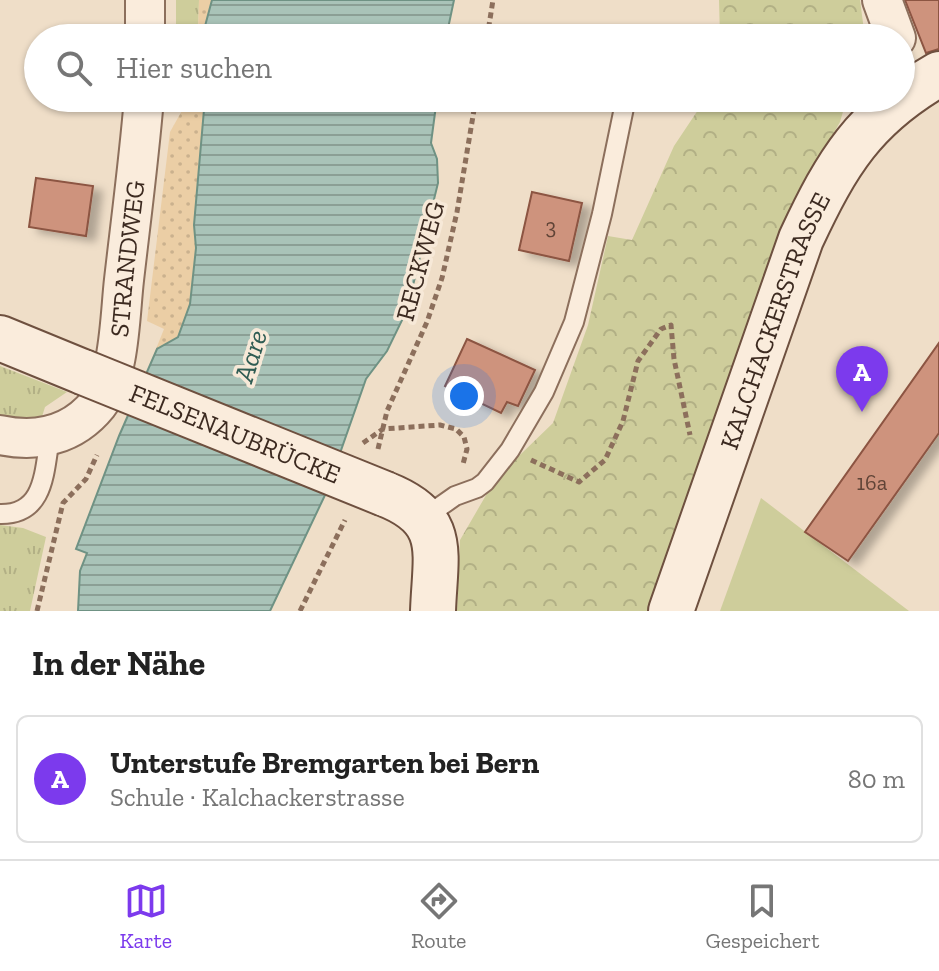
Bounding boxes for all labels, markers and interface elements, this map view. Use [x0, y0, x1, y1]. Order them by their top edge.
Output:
search box [24, 24, 915, 112]
icon: search [52, 46, 96, 90]
text: Hier suchen [116, 50, 272, 86]
street label: STRANDWEG [103, 179, 152, 339]
street label: KALCHACKERSTRASSE [713, 187, 837, 453]
street label: RECKWEG [389, 198, 451, 324]
house number: 3 [546, 213, 556, 240]
water label: Aare [227, 326, 274, 387]
pin: A [836, 346, 888, 412]
street label: FELSENAUBRÜCKE [125, 376, 345, 490]
your location [444, 376, 484, 416]
house number: 16a [857, 469, 888, 496]
text: In der Nähe [32, 643, 205, 684]
text: Unterstufe Bremgarten bei Bern [110, 745, 539, 781]
text: A [51, 763, 69, 795]
text: 80 m [848, 763, 905, 795]
text: Schule · Kalchackerstrasse [110, 781, 405, 813]
tab: Karte [120, 879, 172, 954]
tab: Route [411, 879, 466, 954]
tab: Gespeichert [705, 879, 819, 954]

